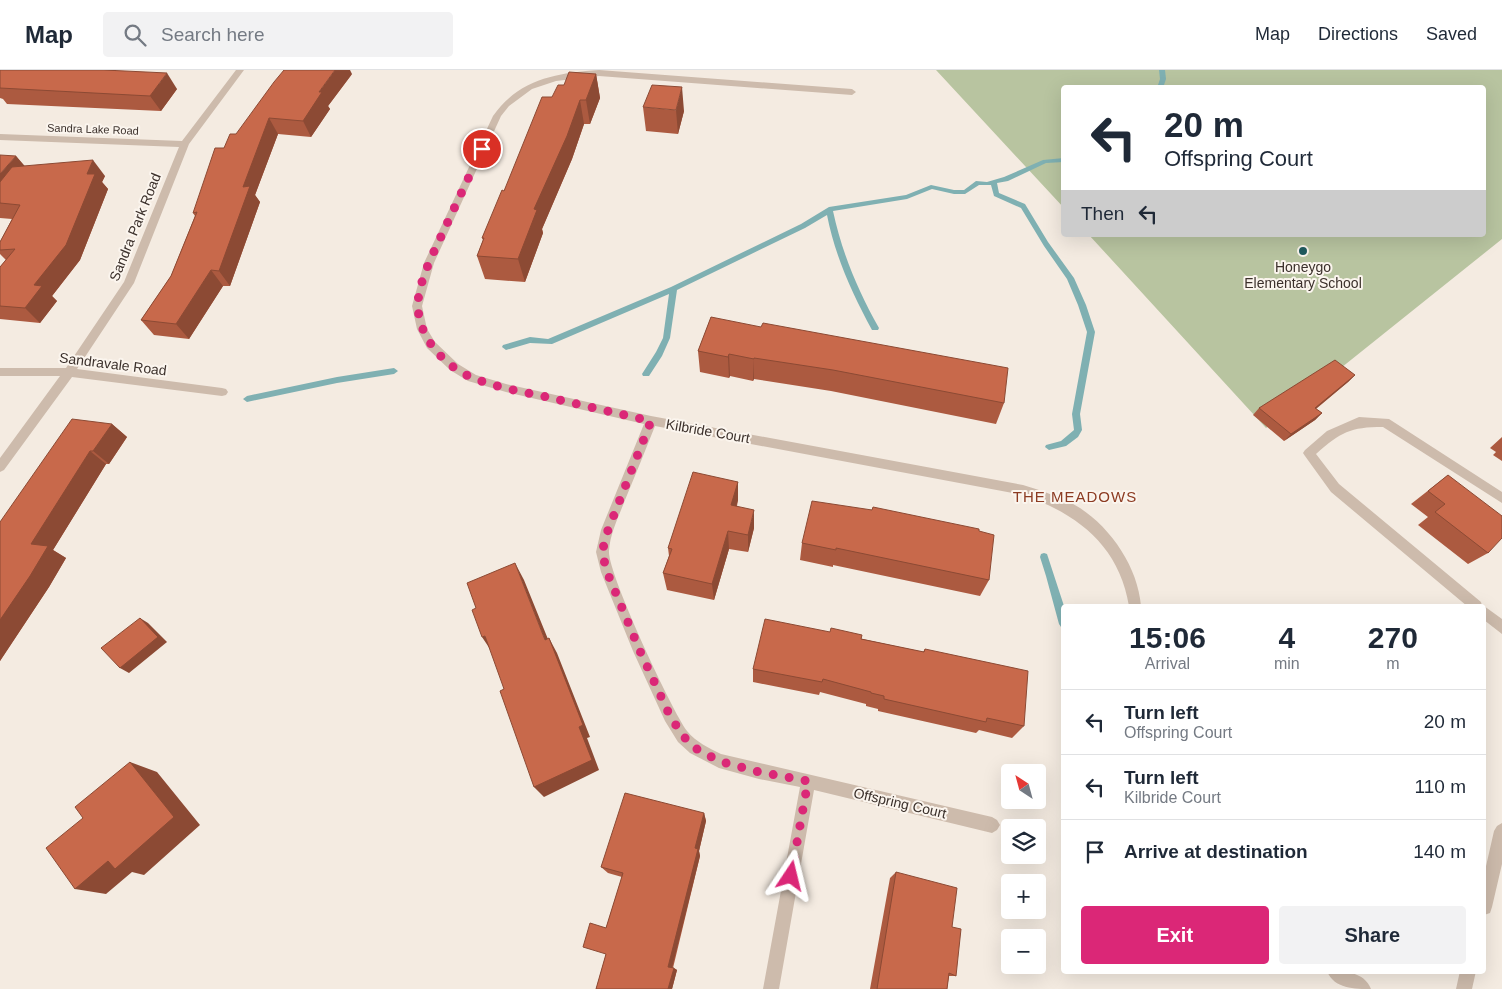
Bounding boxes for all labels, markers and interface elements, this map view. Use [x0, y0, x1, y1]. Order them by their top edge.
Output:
search box [103, 12, 453, 57]
text: Map [25, 21, 73, 48]
icon: search [121, 21, 149, 49]
text: Search here [161, 24, 265, 45]
text: Map [1255, 24, 1290, 44]
text: Directions [1318, 24, 1398, 44]
text: Saved [1426, 24, 1477, 44]
icon: left [1081, 105, 1146, 170]
text: 20 m [1164, 105, 1244, 144]
street label: Sandra Lake Road [47, 121, 139, 137]
pin [461, 128, 503, 170]
icon: arrive [468, 135, 496, 163]
text: Offspring Court [1164, 146, 1313, 171]
street label: Sandra Park Road [106, 171, 164, 283]
icon: left [1134, 200, 1162, 228]
text: Then [1081, 203, 1124, 224]
marker: Honeygo Elementary School [1297, 245, 1309, 257]
place label: Honeygo Elementary School [1244, 259, 1362, 291]
street label: Sandravale Road [58, 349, 168, 379]
street label: Kilbride Court [665, 416, 751, 446]
district label: THE MEADOWS [1013, 488, 1137, 505]
text: 15:06 [1129, 621, 1206, 654]
text: 4 [1278, 621, 1295, 654]
text: 270 [1368, 621, 1418, 654]
text: Arrival [1145, 655, 1190, 672]
text: min [1274, 655, 1300, 672]
text: m [1386, 655, 1399, 672]
text: Turn left [1124, 702, 1199, 723]
icon: left [1081, 708, 1109, 736]
text: 20 m [1424, 711, 1466, 732]
text: Offspring Court [1124, 724, 1232, 741]
north arrow [1001, 764, 1046, 809]
map controls [1001, 764, 1046, 974]
text: Turn left [1124, 767, 1199, 788]
icon: left [1081, 773, 1109, 801]
text: 110 m [1415, 776, 1466, 797]
street label: Offspring Court [852, 785, 948, 821]
text: Kilbride Court [1124, 789, 1221, 806]
button: layers [1001, 819, 1046, 864]
icon: arrive [1081, 838, 1109, 866]
text: Arrive at destination [1124, 841, 1308, 862]
text: 140 m [1413, 841, 1466, 862]
position arrow [764, 849, 816, 901]
button: + [1001, 874, 1046, 919]
button: Exit [1081, 906, 1269, 964]
button: Share [1279, 906, 1466, 964]
button: − [1001, 929, 1046, 974]

